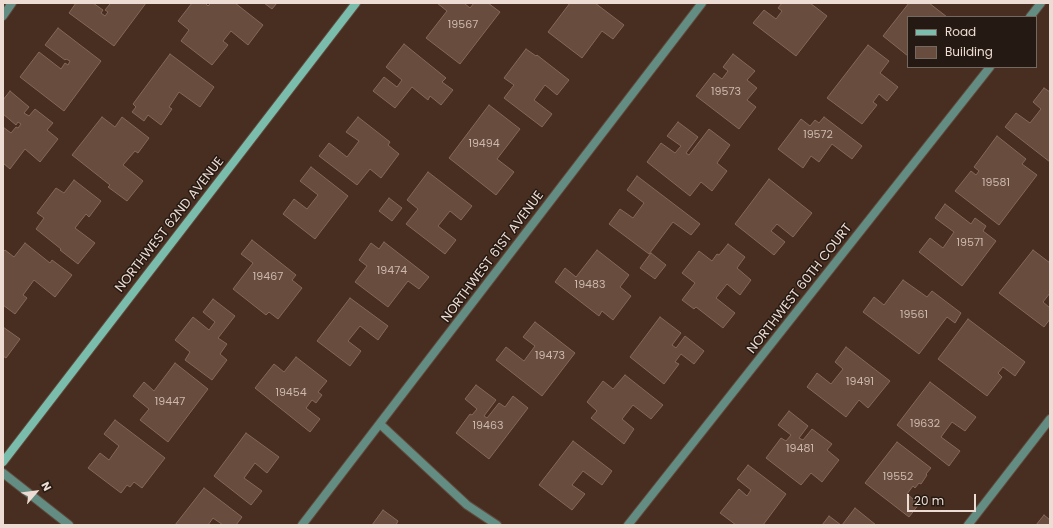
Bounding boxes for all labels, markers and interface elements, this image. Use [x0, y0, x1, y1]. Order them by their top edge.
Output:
legend [907, 16, 1037, 68]
house number: 19567 [448, 18, 478, 32]
text: Road [945, 23, 976, 40]
text: Building [945, 43, 993, 60]
house number: 19573 [711, 85, 741, 99]
house number: 19572 [803, 128, 833, 142]
house number: 19494 [468, 137, 500, 151]
street label: NORTHWEST 62ND AVENUE [112, 154, 228, 296]
house number: 19581 [982, 176, 1010, 190]
street label: NORTHWEST 61ST AVENUE [439, 188, 547, 326]
street label: NORTHWEST 60TH COURT [744, 221, 856, 357]
house number: 19571 [957, 236, 983, 250]
house number: 19474 [377, 264, 407, 278]
house number: 19467 [253, 270, 283, 284]
house number: 19483 [575, 278, 605, 292]
house number: 19561 [900, 308, 928, 322]
house number: 19473 [535, 349, 565, 363]
house number: 19491 [846, 375, 874, 389]
house number: 19454 [275, 386, 307, 400]
house number: 19447 [155, 395, 185, 409]
house number: 19632 [910, 417, 940, 431]
house number: 19463 [473, 419, 503, 433]
house number: 19481 [786, 442, 814, 456]
house number: 19552 [883, 470, 913, 484]
north arrow [16, 472, 56, 512]
text: N [38, 479, 56, 494]
scale bar [909, 486, 978, 512]
text: 20 m [914, 492, 944, 509]

